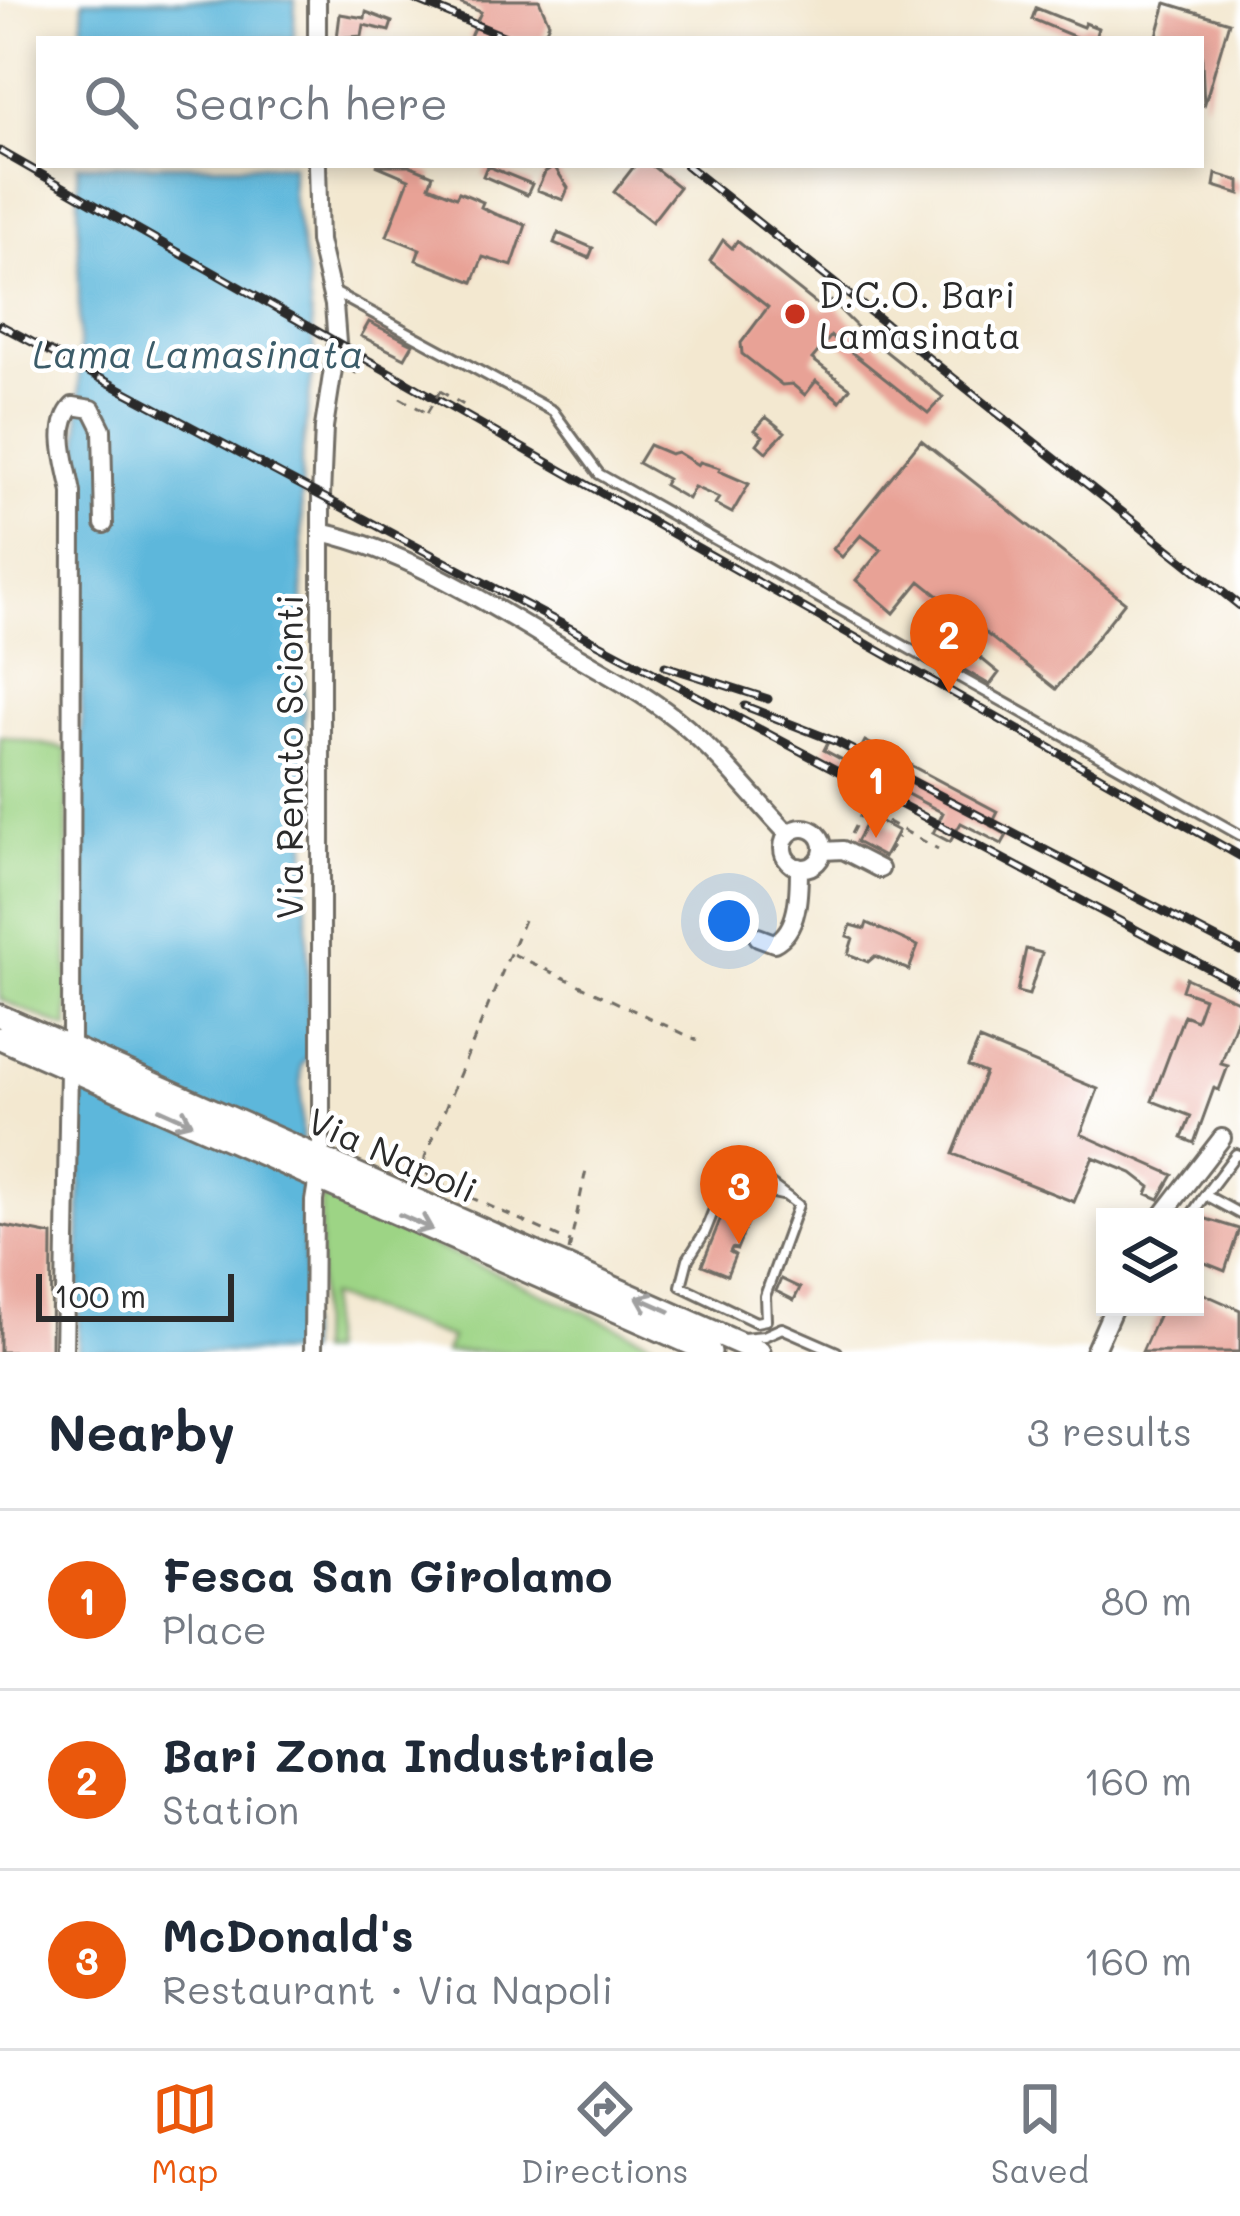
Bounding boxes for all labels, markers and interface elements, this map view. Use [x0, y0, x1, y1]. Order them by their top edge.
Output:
search box [36, 36, 1204, 168]
icon: search [78, 69, 144, 135]
text: Search here [174, 73, 448, 131]
place label: D.C.O. Bari Lamasinata [819, 270, 1021, 358]
marker: D.C.O. Bari Lamasinata [782, 301, 808, 327]
water label: Lama Lamasinata [32, 327, 364, 378]
street label: Via Renato Scionti [265, 594, 312, 920]
pin: 2 [910, 594, 988, 693]
pin: 1 [837, 739, 915, 838]
your location [699, 891, 759, 951]
street label: Via Napoli [301, 1096, 485, 1212]
one-way arrow [157, 1106, 193, 1128]
pin: 3 [700, 1145, 778, 1244]
map controls [1096, 1208, 1204, 1316]
button: layers [1096, 1208, 1204, 1316]
one-way arrow [397, 1212, 433, 1234]
scale bar [36, 1268, 234, 1321]
text: 100 m [54, 1273, 146, 1316]
one-way arrow [636, 1292, 672, 1314]
text: Nearby [48, 1397, 235, 1464]
text: 3 results [1027, 1405, 1192, 1456]
text: Fesca San Girolamo [162, 1545, 612, 1603]
text: 1 [78, 1574, 96, 1625]
text: 80 m [1101, 1574, 1192, 1625]
text: Place [162, 1603, 267, 1654]
text: Bari Zona Industriale [162, 1725, 655, 1783]
text: 2 [76, 1754, 98, 1805]
text: 160 m [1083, 1754, 1192, 1805]
text: Station [162, 1783, 299, 1834]
text: McDonald's [162, 1905, 414, 1963]
text: 3 [75, 1934, 99, 1985]
text: 160 m [1083, 1934, 1192, 1985]
text: Restaurant · Via Napoli [162, 1963, 613, 2014]
tab: Map [151, 2076, 218, 2191]
tab: Directions [521, 2076, 688, 2191]
tab: Saved [991, 2076, 1089, 2191]

